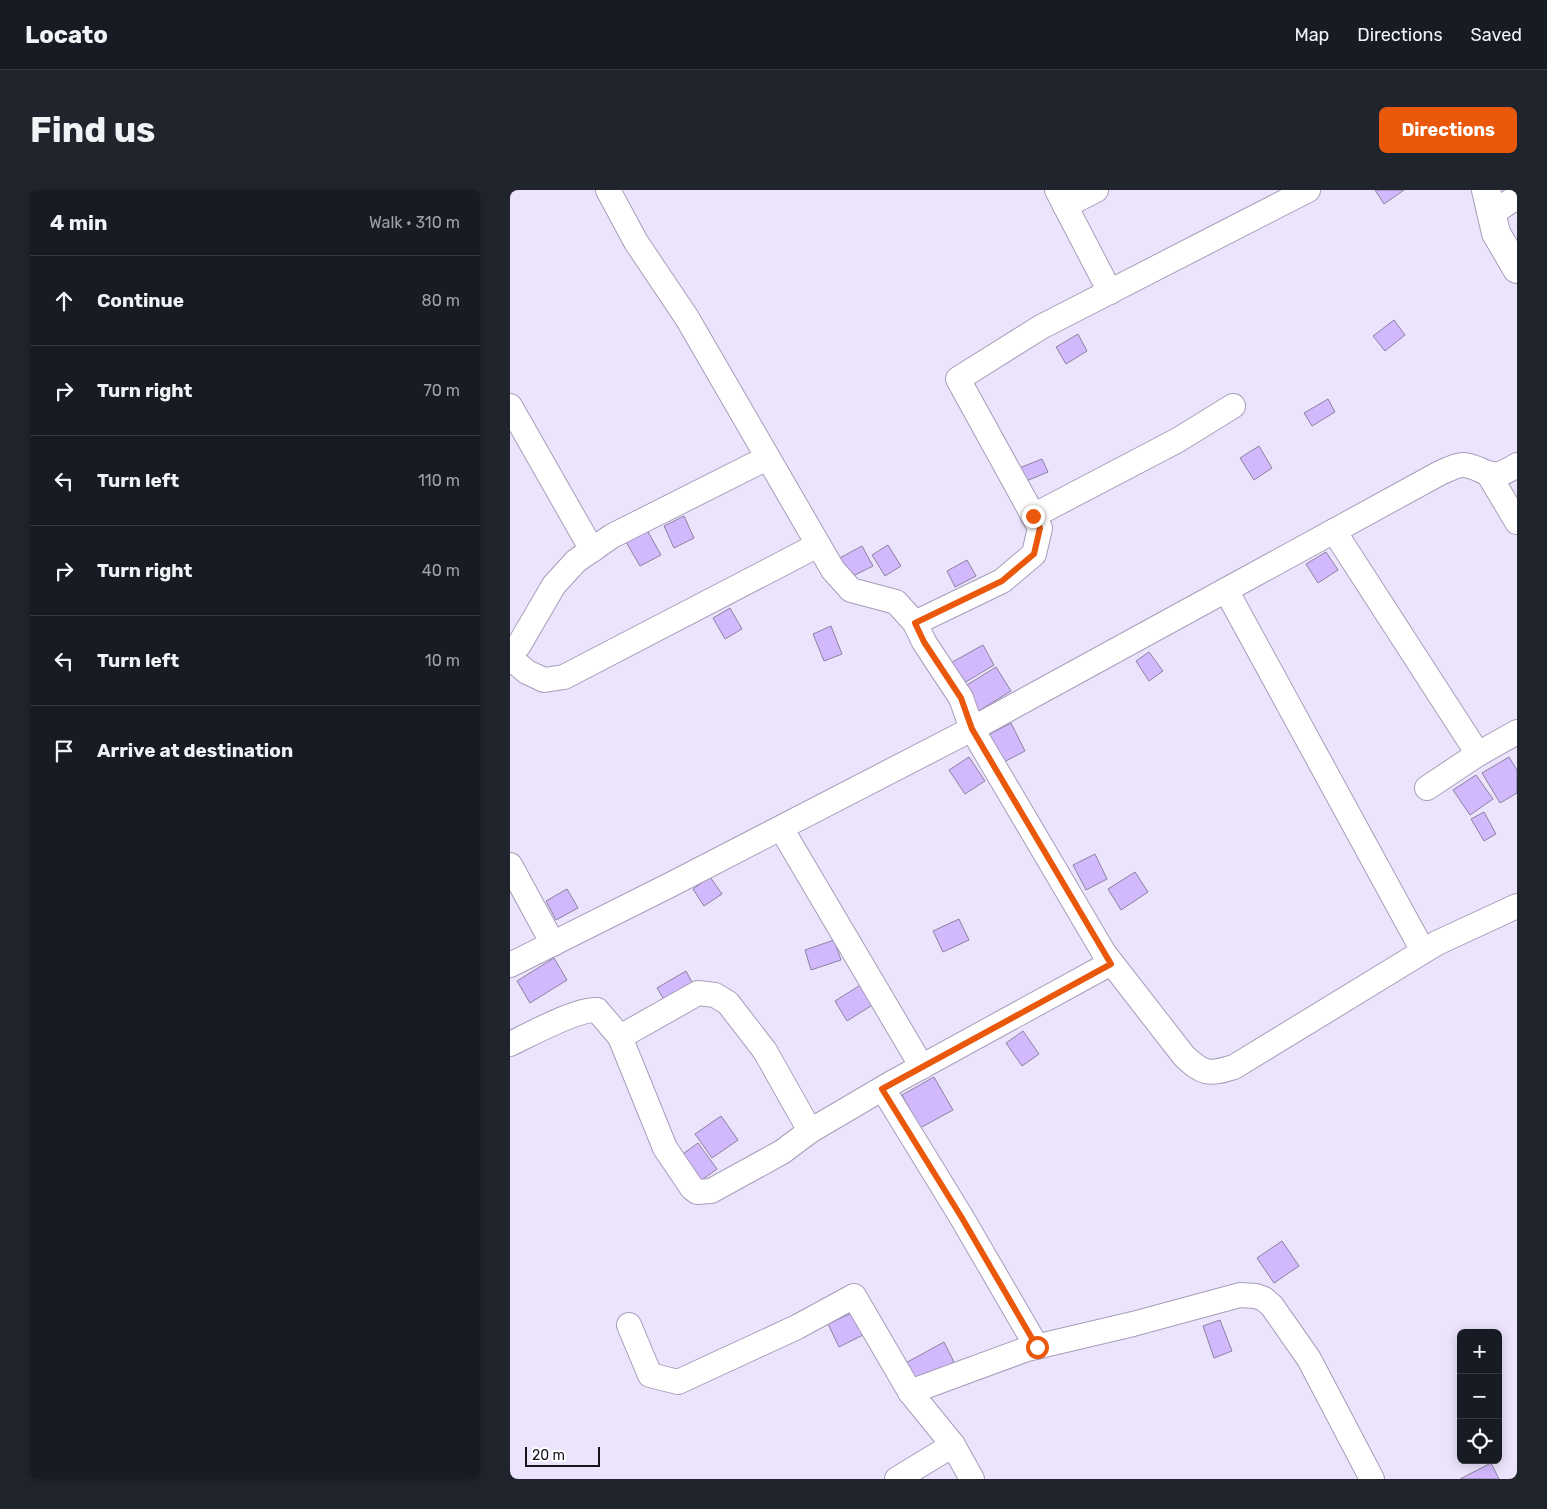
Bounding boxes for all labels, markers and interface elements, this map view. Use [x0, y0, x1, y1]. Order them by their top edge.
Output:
text: Locato [25, 21, 108, 49]
text: Map [1294, 24, 1329, 46]
text: Directions [1357, 24, 1443, 46]
text: Saved [1471, 24, 1522, 46]
button: Directions [1379, 107, 1517, 153]
text: Find us [30, 109, 155, 151]
text: 4 min [50, 210, 108, 235]
text: Walk · 310 m [369, 213, 460, 232]
icon: ahead [50, 287, 78, 315]
text: Continue [97, 289, 184, 312]
text: 80 m [422, 291, 460, 310]
icon: right [50, 377, 78, 405]
text: Turn right [97, 379, 192, 402]
text: 70 m [423, 381, 460, 400]
icon: left [50, 467, 78, 495]
text: Turn left [97, 469, 179, 492]
text: 110 m [418, 471, 460, 490]
route end [1022, 505, 1045, 528]
icon: right [50, 557, 78, 585]
text: Turn right [97, 559, 192, 582]
text: 40 m [422, 561, 460, 580]
icon: left [50, 647, 78, 675]
text: Turn left [97, 649, 179, 672]
text: 10 m [425, 651, 460, 670]
icon: arrive [50, 737, 78, 765]
text: Arrive at destination [97, 739, 293, 762]
map controls [1457, 1329, 1502, 1464]
button: + [1457, 1329, 1502, 1374]
route start [1026, 1336, 1049, 1359]
button: − [1457, 1374, 1502, 1419]
button: locate [1457, 1419, 1502, 1464]
scale bar [525, 1444, 600, 1467]
text: 20 m [532, 1447, 565, 1464]

